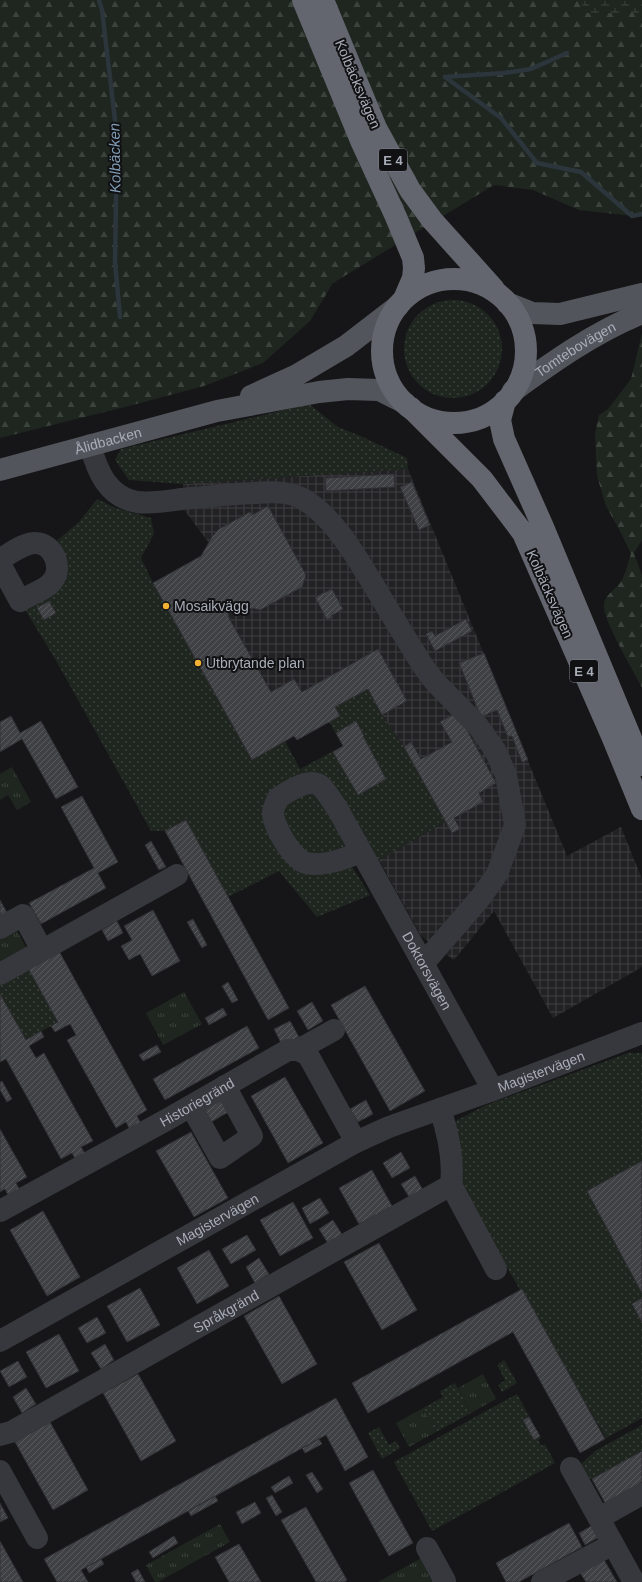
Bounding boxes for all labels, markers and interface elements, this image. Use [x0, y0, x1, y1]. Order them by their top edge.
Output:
street label: Kolbäcksvägen [332, 37, 384, 131]
water label: Kolbäcken [105, 123, 124, 193]
road number: E 4 [379, 149, 407, 171]
street label: Tomtebovägen [532, 318, 618, 381]
street label: Ålidbacken [73, 424, 143, 457]
street label: Kolbäcksvägen [523, 547, 577, 641]
place label: Mosaikvägg [174, 598, 249, 614]
marker: Mosaikvägg [161, 601, 171, 611]
place label: Utbrytande plan [206, 655, 305, 671]
marker: Utbrytande plan [193, 658, 203, 668]
road number: E 4 [570, 660, 598, 682]
street label: Doktorsvägen [399, 929, 455, 1012]
street label: Magistervägen [495, 1048, 587, 1095]
street label: Historiegränd [157, 1075, 237, 1130]
street label: Magistervägen [173, 1190, 261, 1249]
street label: Språkgränd [191, 1287, 262, 1336]

